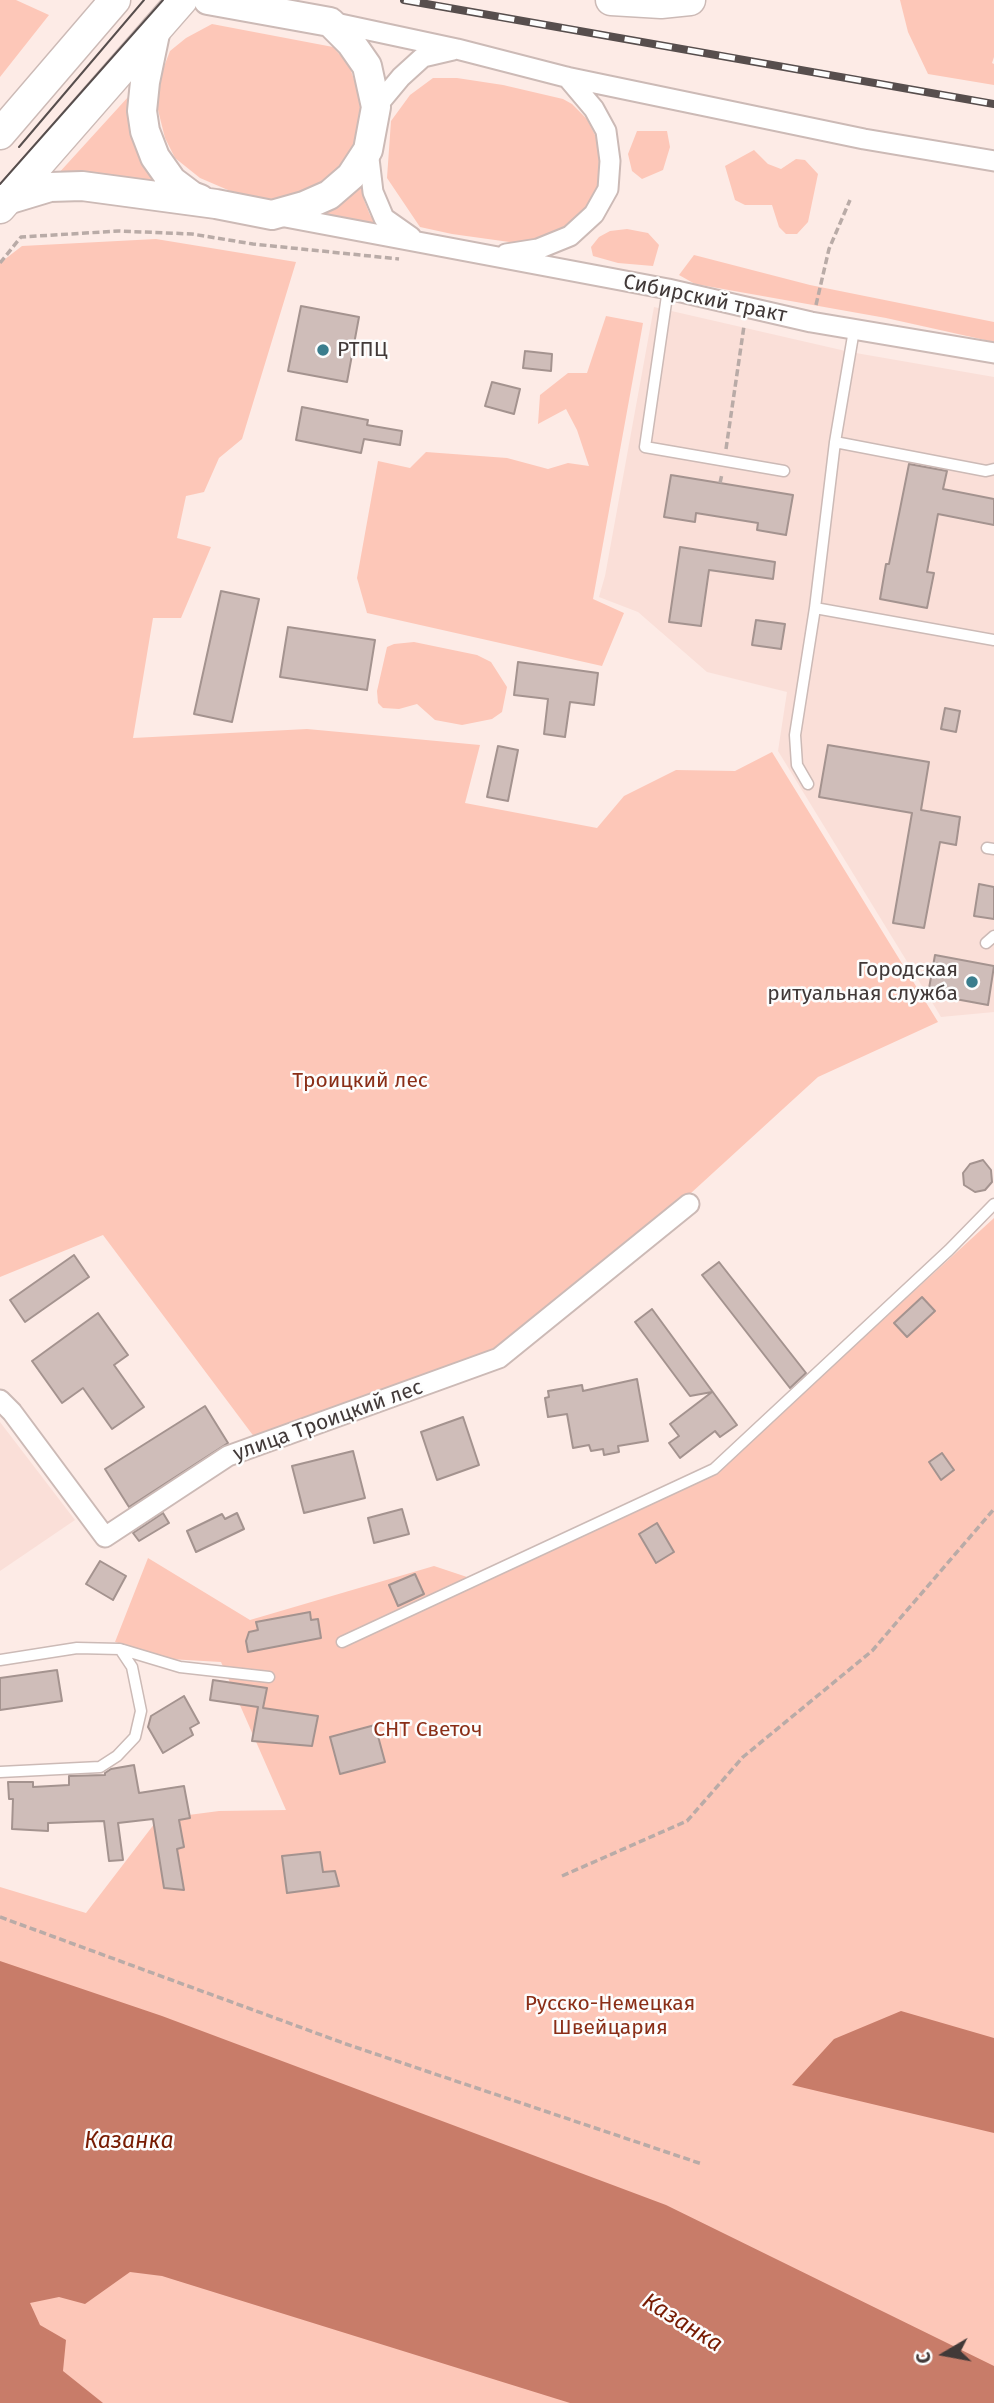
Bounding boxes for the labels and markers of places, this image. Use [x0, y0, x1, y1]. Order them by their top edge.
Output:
place label: РТПЦ [337, 337, 388, 363]
marker: РТПЦ [315, 342, 331, 358]
place label: Городская ритуальная служба [767, 957, 958, 1007]
marker: Городская ритуальная служба [964, 974, 980, 990]

